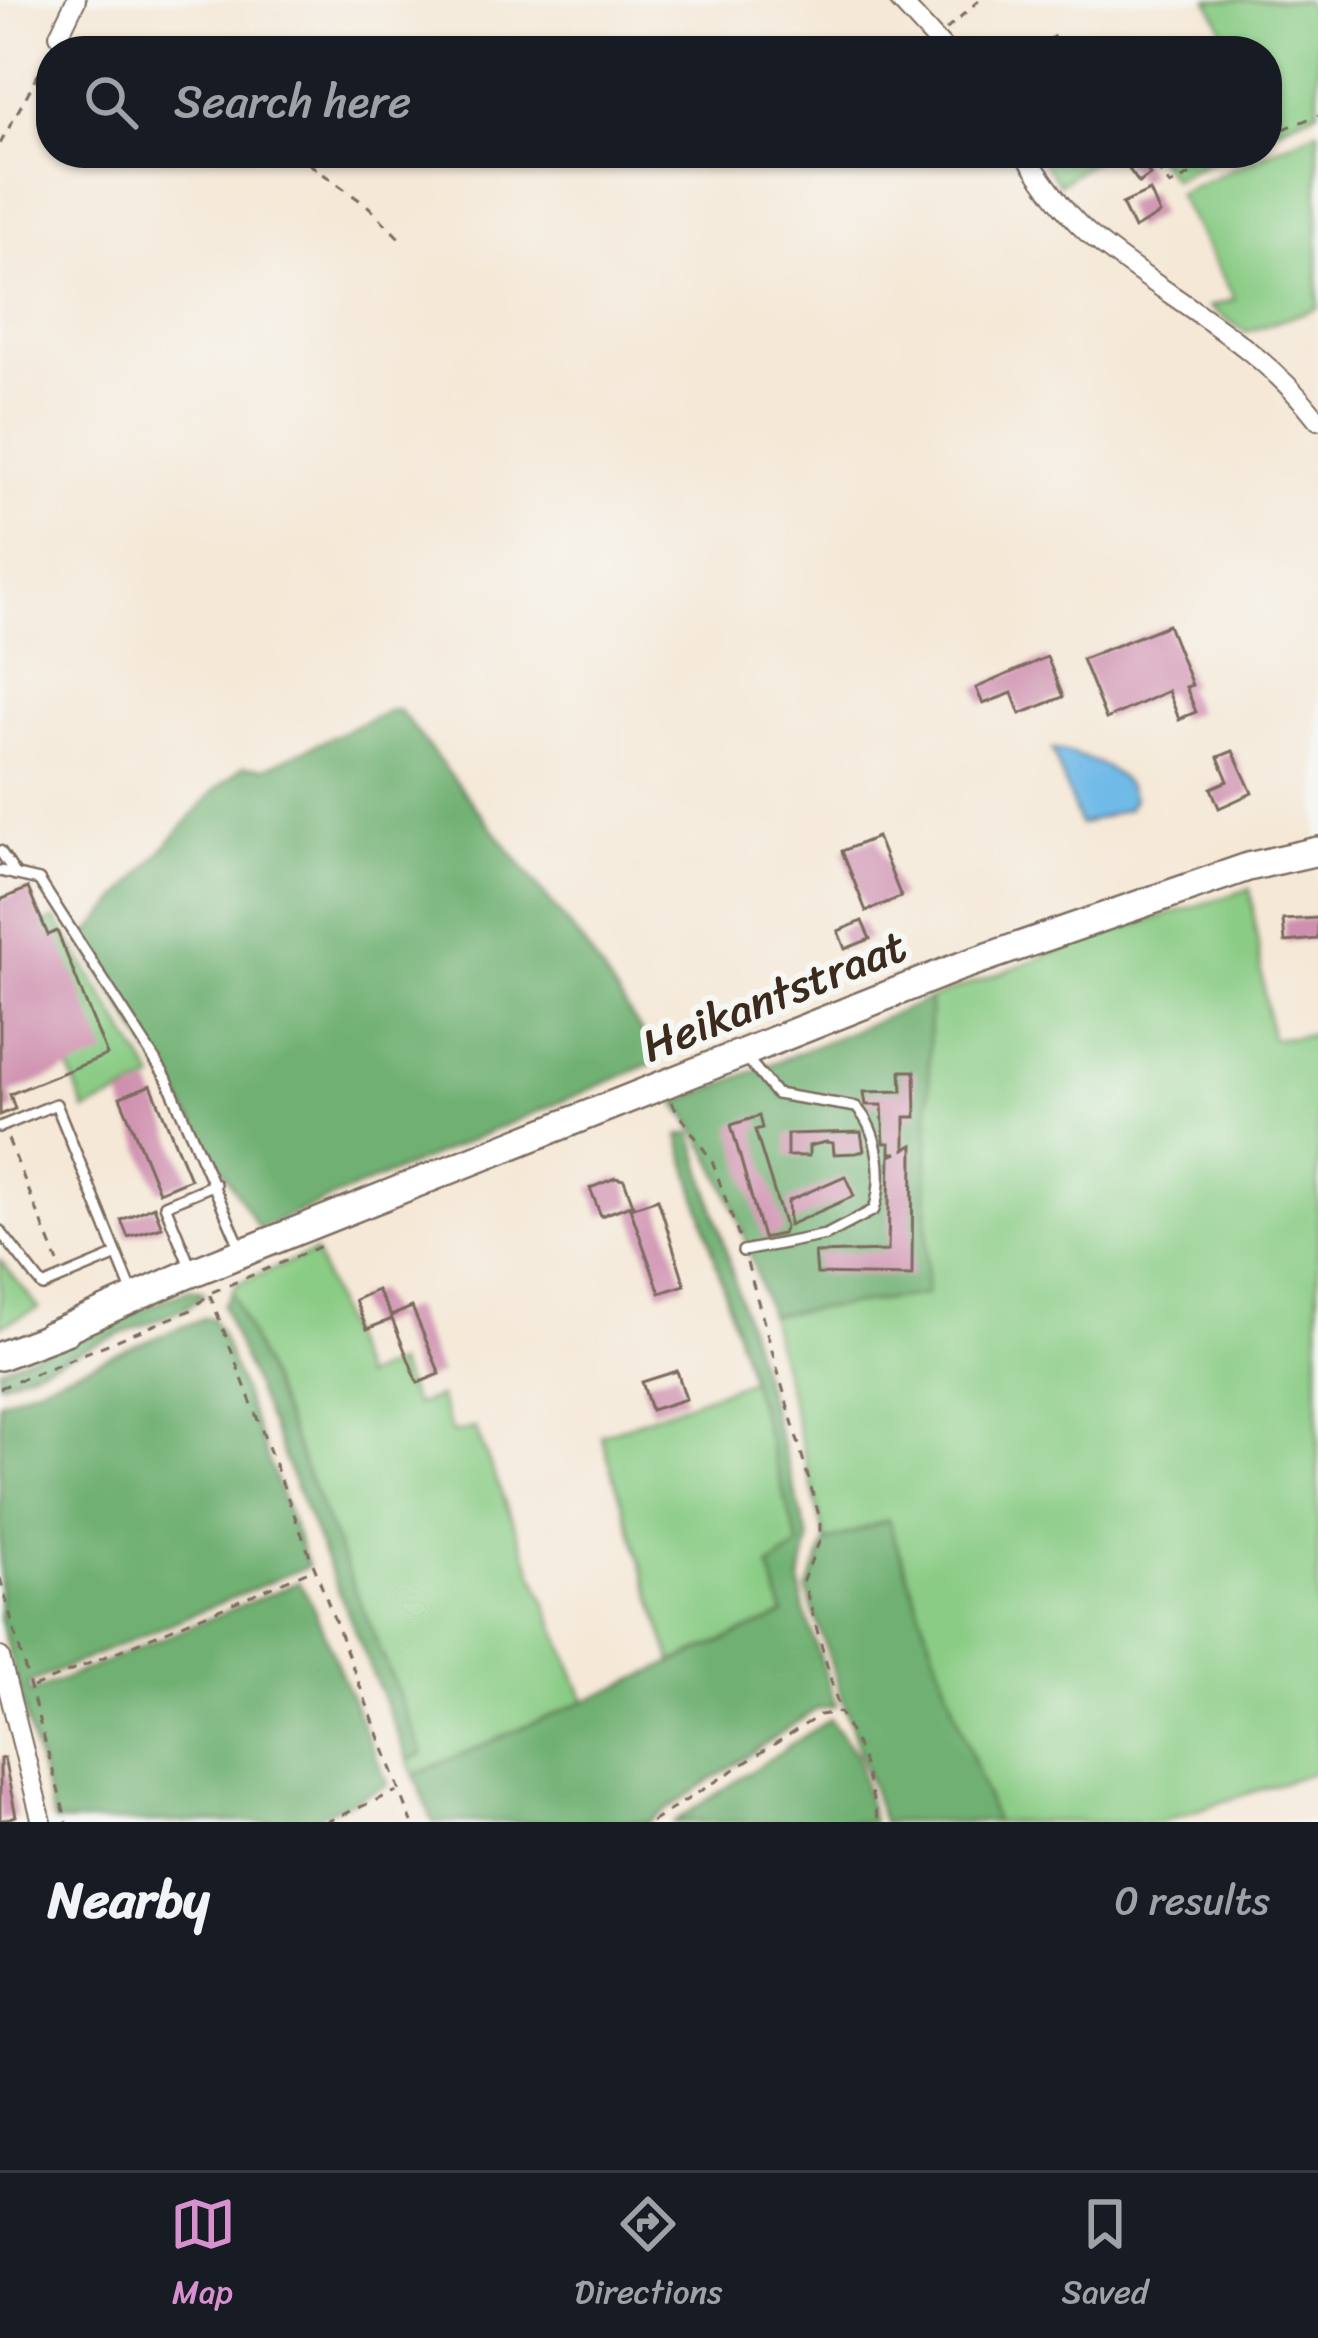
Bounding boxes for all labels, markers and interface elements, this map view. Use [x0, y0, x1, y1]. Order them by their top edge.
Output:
search box [36, 36, 1282, 168]
text: Search here [174, 62, 411, 142]
icon: search [78, 69, 144, 135]
street label: Heikantstraat [629, 906, 919, 1086]
text: Nearby [48, 1855, 209, 1945]
text: 0 results [1114, 1866, 1270, 1935]
tab: Map [170, 2191, 236, 2321]
tab: Directions [575, 2191, 722, 2321]
tab: Saved [1061, 2191, 1148, 2321]

